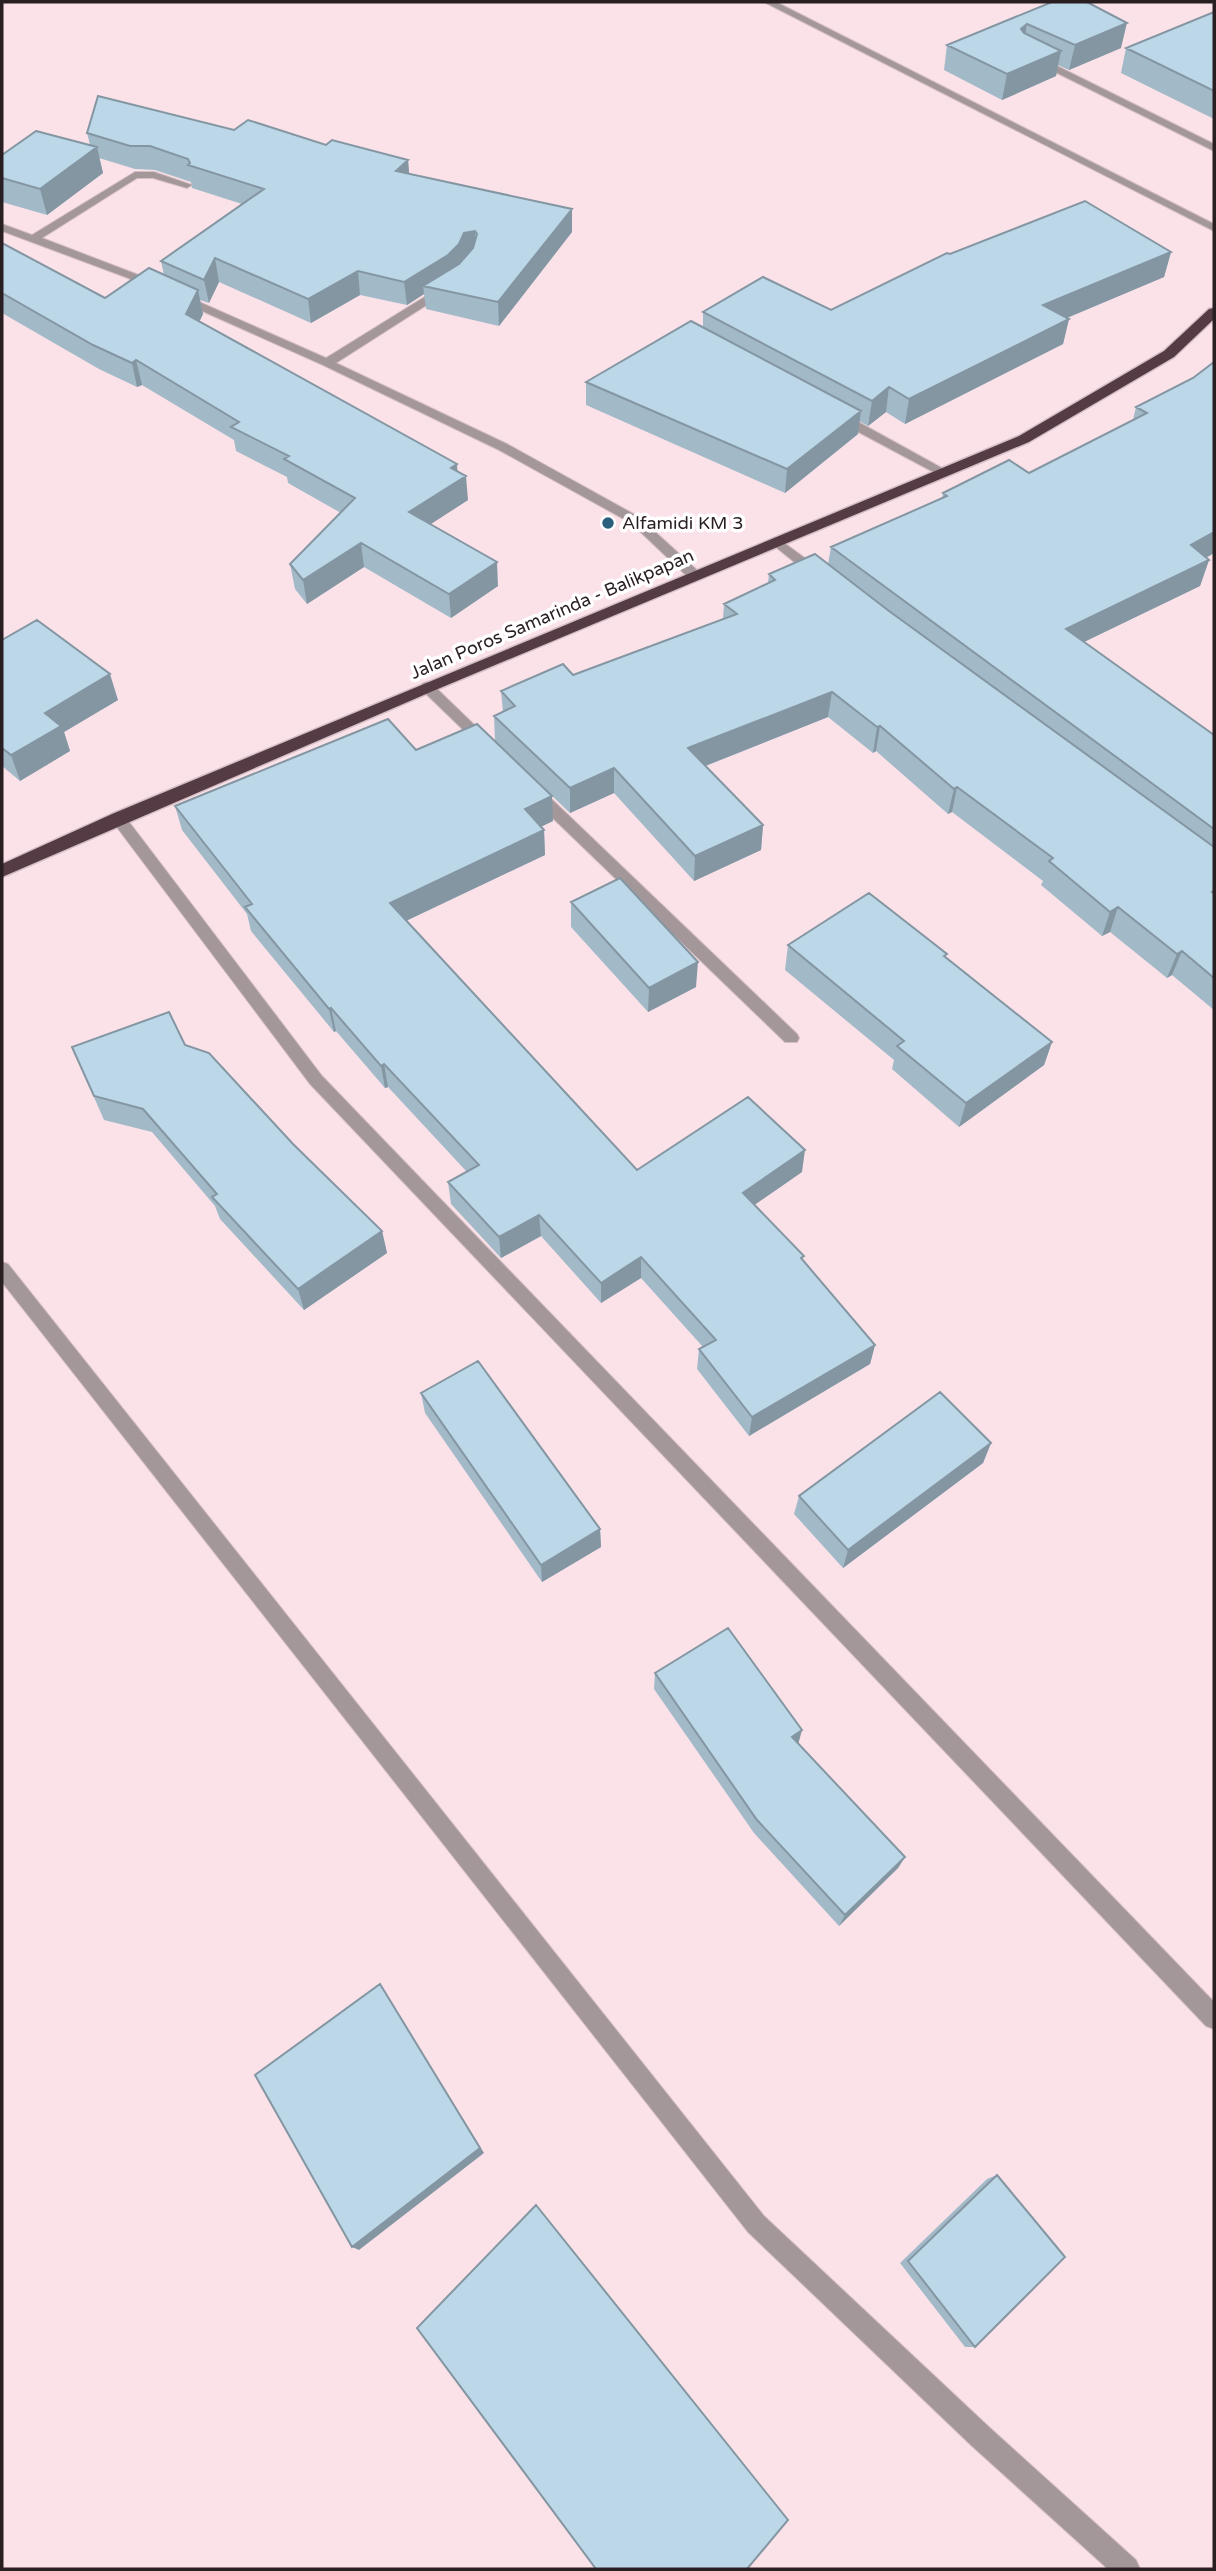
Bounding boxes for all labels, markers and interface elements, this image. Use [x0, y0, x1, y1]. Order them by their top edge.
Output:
place label: Alfamidi KM 3 [622, 512, 743, 534]
marker: Alfamidi KM 3 [600, 515, 616, 531]
street label: Jalan Poros Samarinda - Balikpapan [407, 544, 697, 684]

